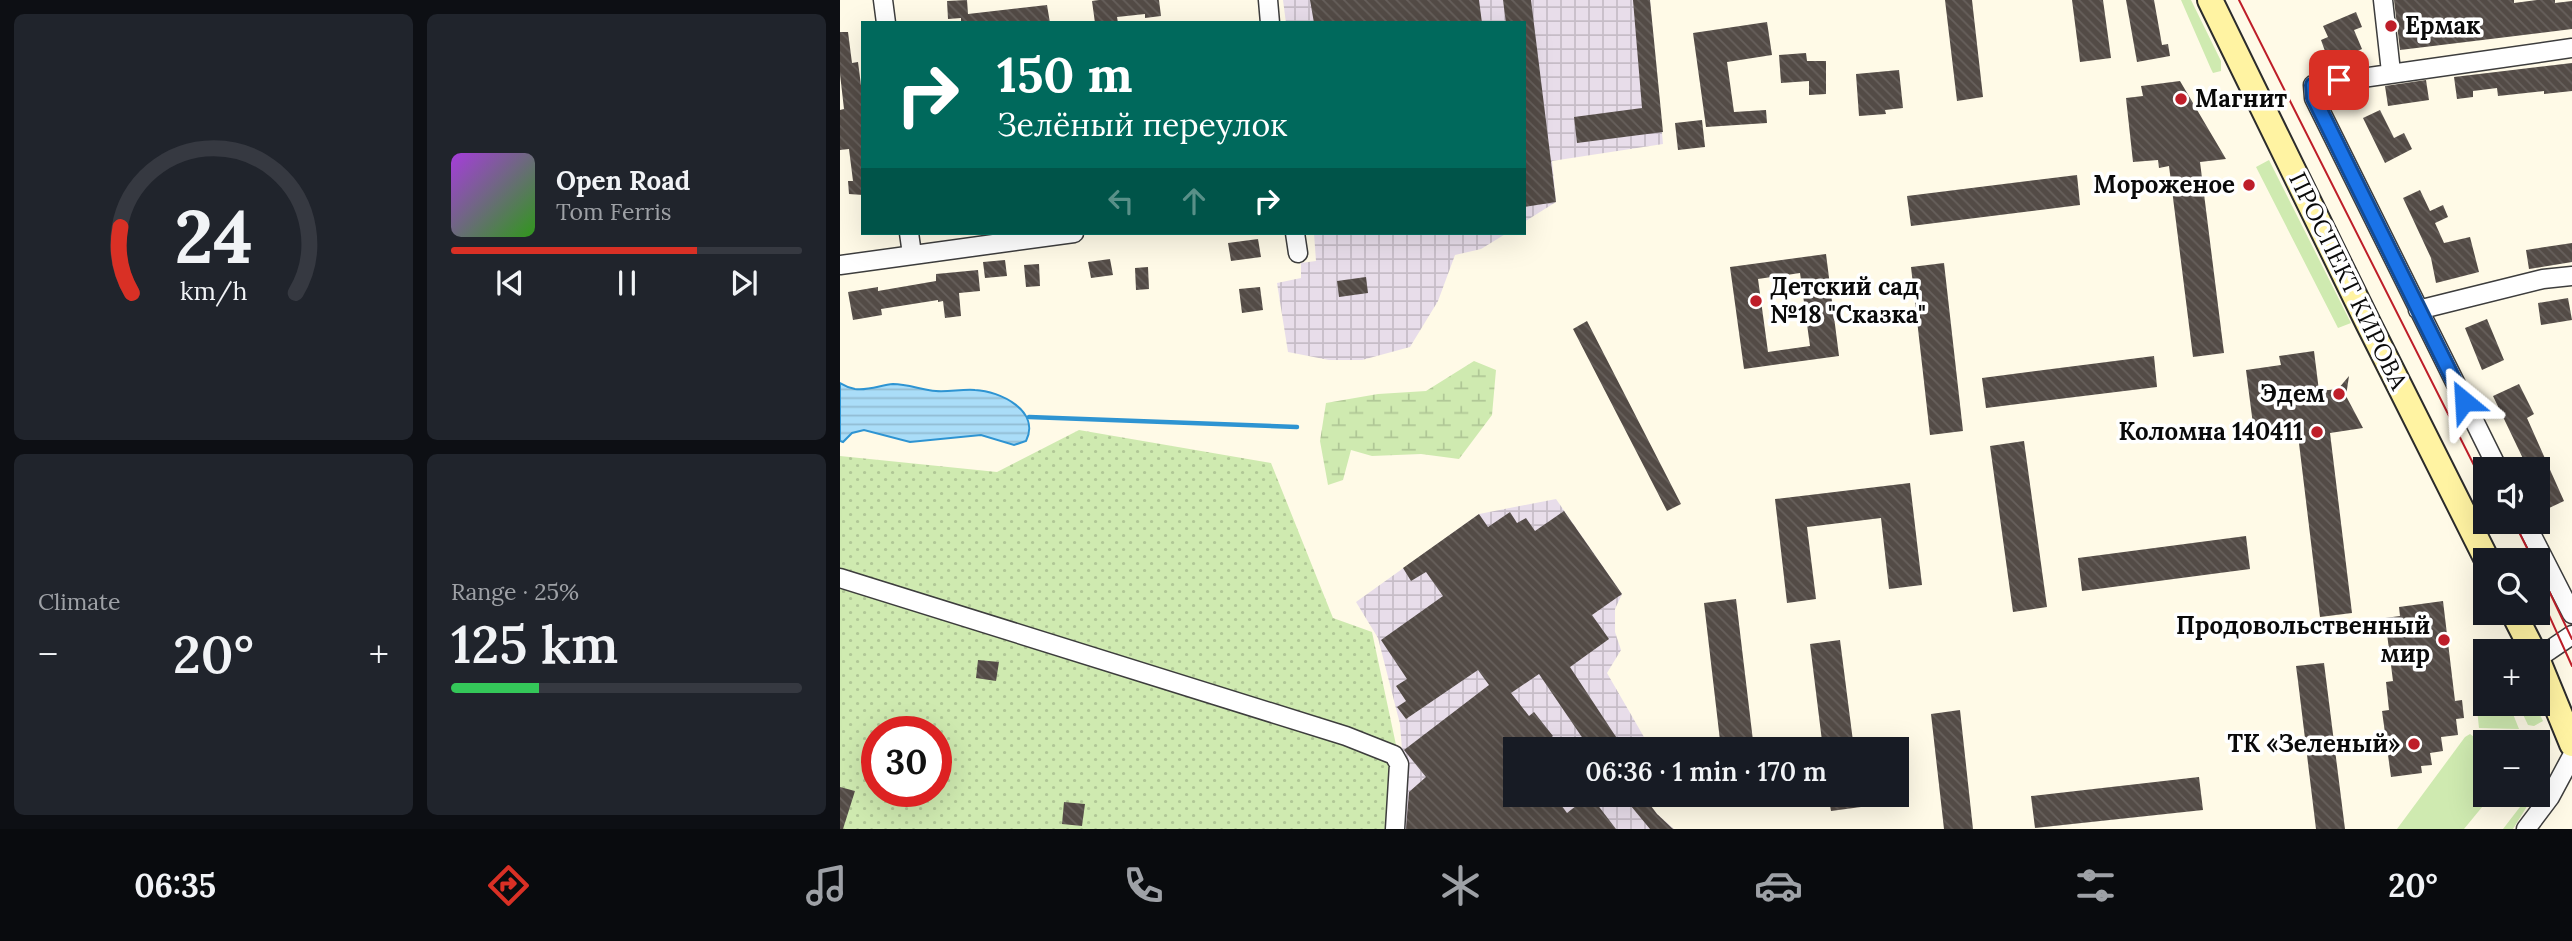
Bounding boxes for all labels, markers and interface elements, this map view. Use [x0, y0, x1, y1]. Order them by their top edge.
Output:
place label: Ермак [2405, 10, 2480, 41]
marker: Ермак [2383, 18, 2399, 34]
text: 150 m [997, 43, 1133, 105]
icon: right [882, 49, 973, 140]
pin [2309, 50, 2369, 110]
icon: arrive [2320, 61, 2358, 99]
place label: Магнит [2195, 83, 2288, 114]
marker: Магнит [2173, 91, 2189, 107]
text: Зелёный переулок [997, 104, 1287, 145]
text: Open Road [556, 164, 690, 197]
street label: ПРОСПЕКТ КИРОВА [2282, 167, 2415, 395]
place label: Мороженое [2093, 169, 2235, 200]
marker: Мороженое [2241, 177, 2257, 193]
icon: left [1102, 182, 1140, 220]
icon: ahead [1175, 182, 1213, 220]
icon: right [1248, 182, 1286, 220]
text: 24 [174, 191, 253, 284]
text: Tom Ferris [556, 197, 671, 226]
icon: previous [491, 264, 529, 302]
icon: pause [608, 264, 646, 302]
icon: next [725, 264, 763, 302]
place label: Детский сад №18 "Сказка" [1770, 271, 1926, 330]
text: km/h [180, 275, 247, 307]
marker: Детский сад №18 "Сказка" [1748, 293, 1764, 309]
position arrow [2427, 364, 2501, 438]
place label: Эдем [2260, 378, 2325, 409]
marker: Эдем [2331, 386, 2347, 402]
place label: Коломна 140411 [2118, 416, 2303, 447]
marker: Коломна 140411 [2309, 424, 2325, 440]
map controls [2473, 457, 2550, 807]
button: sound [2473, 457, 2550, 534]
button: search [2473, 548, 2550, 625]
text: Range · 25% [451, 577, 579, 606]
text: Climate [38, 587, 120, 616]
place label: Продовольственный мир [2176, 610, 2430, 669]
text: 125 km [451, 611, 618, 677]
text: 20° [173, 621, 254, 687]
text: − [38, 630, 58, 678]
text: + [369, 630, 389, 678]
marker: Продовольственный мир [2436, 632, 2452, 648]
button: + [2473, 639, 2550, 716]
speed limit sign: 30 [861, 716, 952, 807]
place label: ТК «Зеленый» [2227, 728, 2400, 759]
button: − [2473, 730, 2550, 807]
marker: ТК «Зеленый» [2406, 736, 2422, 752]
text: 06:36 · 1 min · 170 m [1585, 755, 1827, 788]
icon: directions [484, 861, 533, 910]
icon: music [802, 861, 851, 910]
icon: phone [1119, 861, 1168, 910]
icon: climate [1436, 861, 1485, 910]
icon: car [1754, 861, 1803, 910]
icon: filters [2071, 861, 2120, 910]
text: 06:35 [134, 865, 216, 906]
text: 20° [2388, 865, 2438, 906]

